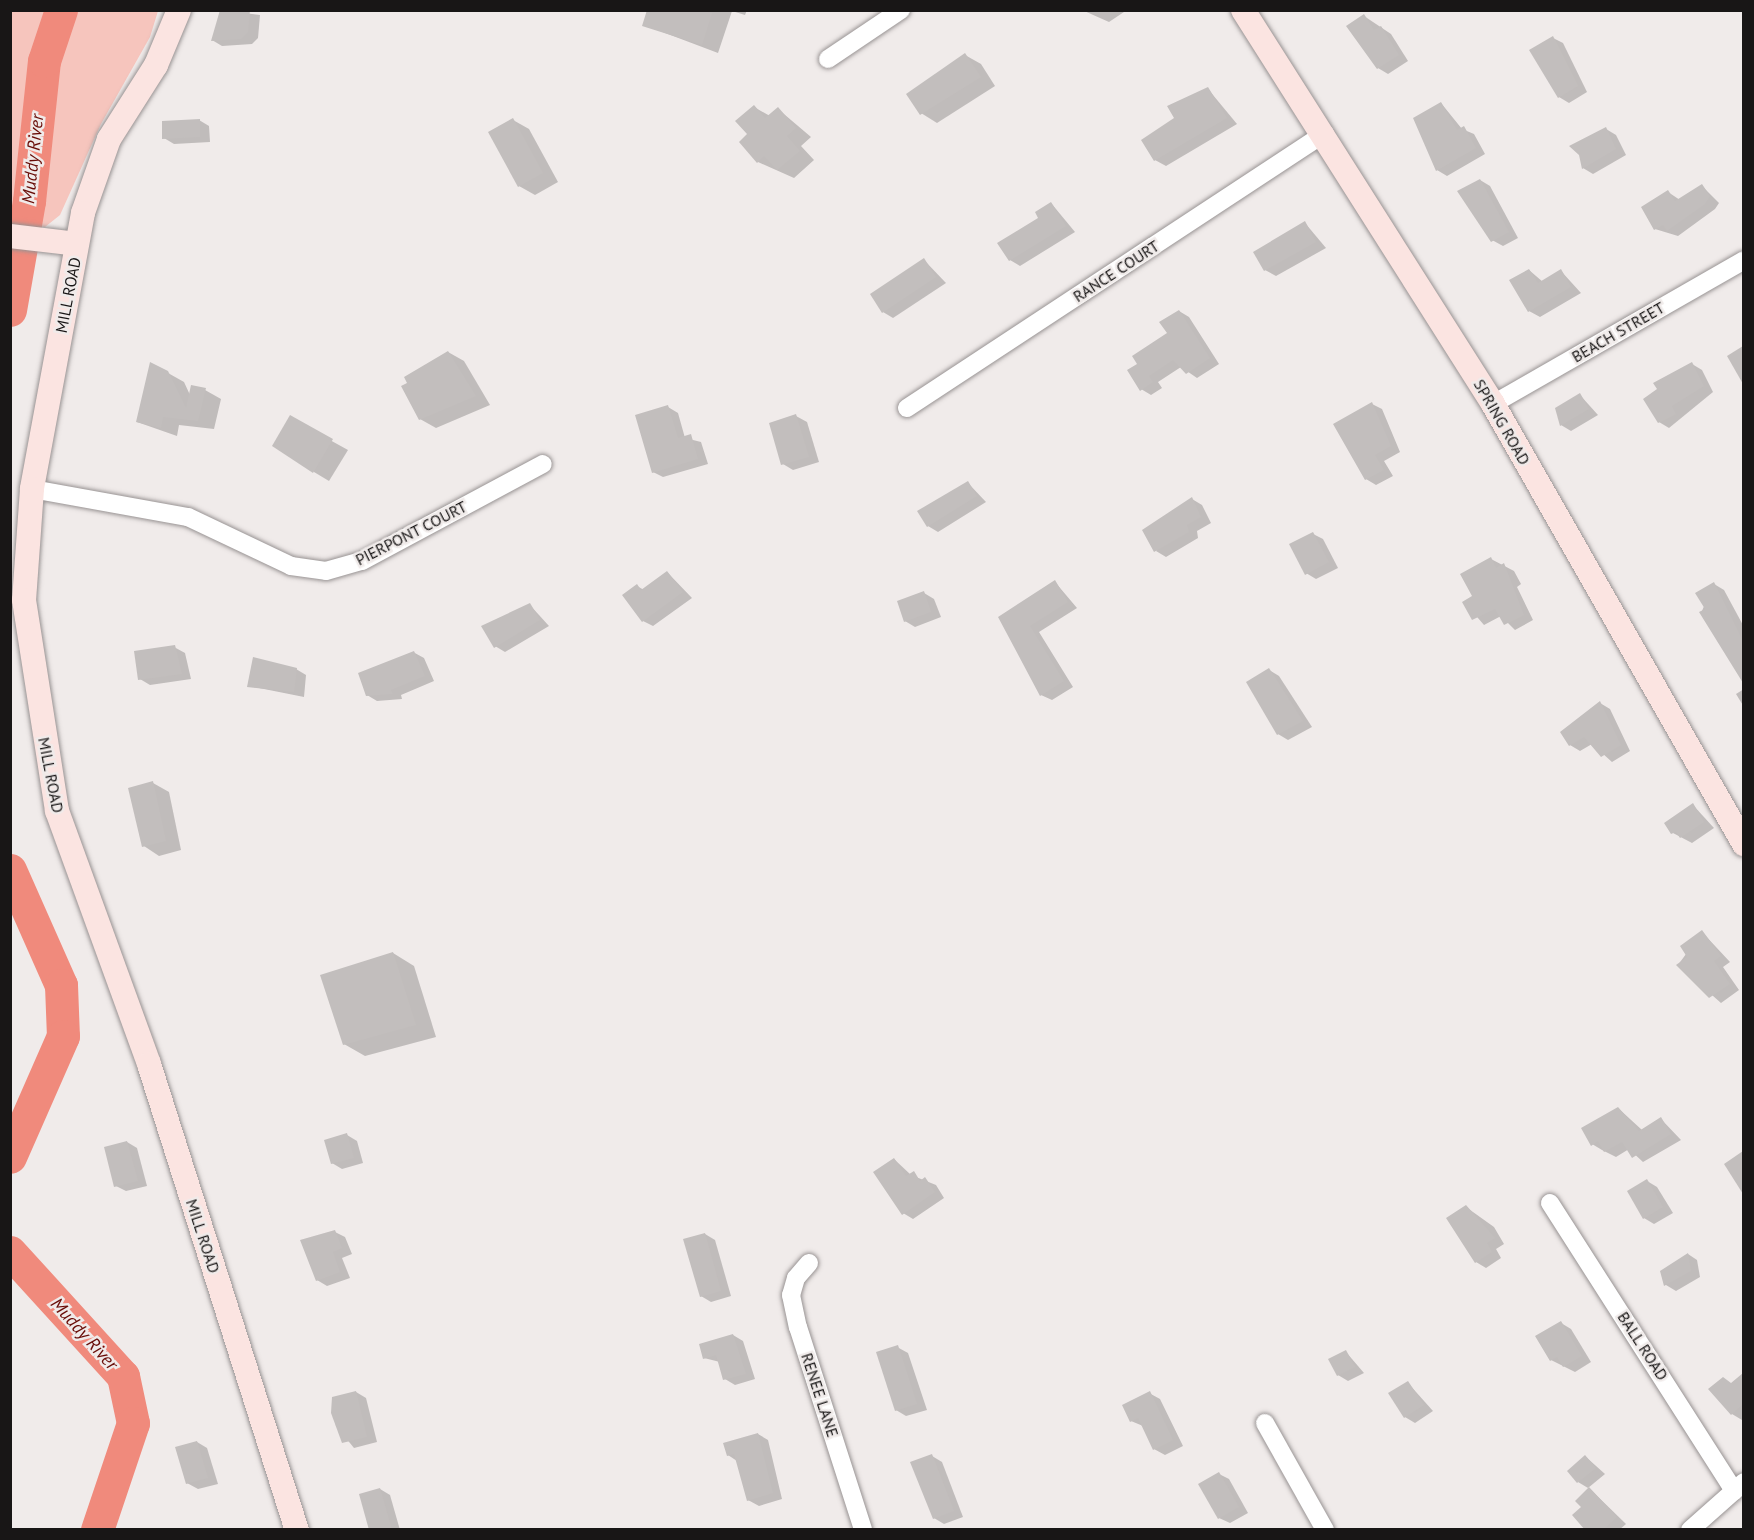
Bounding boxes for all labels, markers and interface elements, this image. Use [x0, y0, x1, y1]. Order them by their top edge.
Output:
water label: Muddy River [18, 113, 48, 205]
street label: RANCE COURT [1069, 236, 1163, 306]
street label: MILL ROAD [51, 255, 85, 335]
street label: BEACH STREET [1568, 298, 1668, 366]
street label: SPRING ROAD [1470, 376, 1534, 468]
street label: PIERPONT COURT [352, 497, 470, 569]
street label: MILL ROAD [34, 735, 68, 815]
street label: MILL ROAD [182, 1196, 224, 1276]
water label: Muddy River [46, 1293, 122, 1375]
street label: BALL ROAD [1614, 1308, 1672, 1384]
street label: RENEE LANE [797, 1350, 843, 1440]

